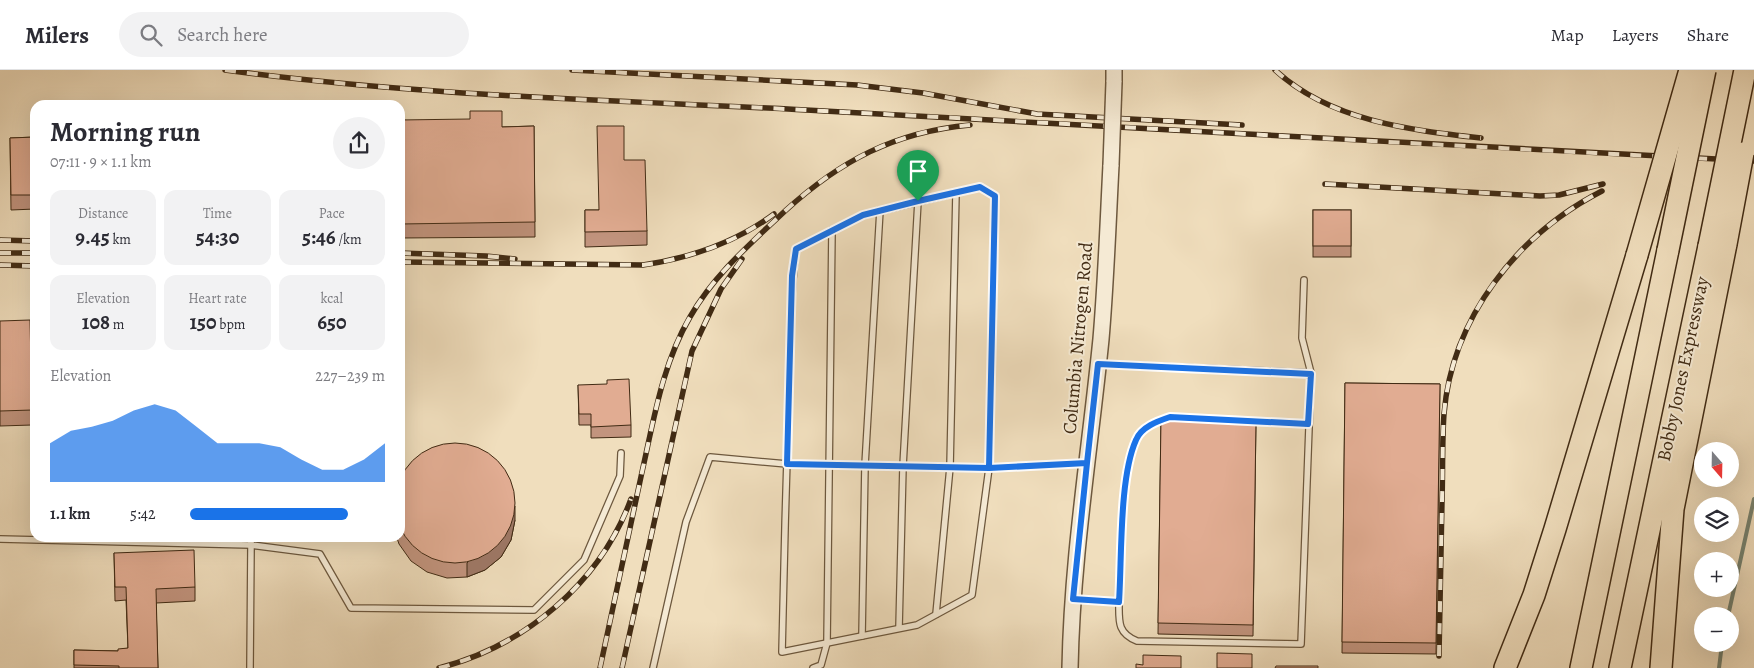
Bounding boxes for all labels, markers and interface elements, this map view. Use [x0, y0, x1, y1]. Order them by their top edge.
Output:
search box [119, 12, 469, 57]
text: Milers [25, 19, 89, 51]
icon: search [137, 21, 165, 49]
text: Search here [177, 22, 268, 48]
text: Map [1551, 23, 1584, 47]
text: Layers [1612, 23, 1659, 47]
text: Share [1687, 23, 1729, 47]
text: Morning run [50, 113, 200, 151]
button: share [333, 117, 385, 169]
pin [897, 150, 939, 201]
text: 07:11 · 9 × 1.1 km [50, 151, 151, 173]
icon: arrive [904, 157, 932, 185]
text: Distance [78, 204, 128, 223]
text: Time [203, 204, 232, 223]
text: Pace [319, 204, 345, 223]
text: 9.45 [75, 223, 110, 251]
text: 54:30 [196, 223, 239, 251]
text: 5:46 [302, 223, 336, 251]
text: km [110, 230, 131, 249]
text: /km [336, 230, 362, 249]
street label: Columbia Nitrogen Road [1057, 240, 1099, 435]
street label: Bobby Jones Expressway [1651, 274, 1715, 464]
text: Elevation [76, 289, 130, 308]
text: Heart rate [188, 289, 247, 308]
text: kcal [321, 289, 343, 308]
text: 108 [82, 308, 110, 336]
text: 150 [189, 308, 217, 336]
text: 650 [317, 308, 347, 336]
text: m [110, 315, 124, 334]
text: bpm [217, 315, 245, 334]
text: Elevation [50, 365, 111, 387]
text: 227–239 m [315, 365, 385, 387]
north arrow [1694, 442, 1739, 488]
map controls [1694, 442, 1739, 652]
button: layers [1694, 497, 1739, 542]
text: 1.1 km [50, 503, 90, 525]
text: 5:42 [130, 503, 156, 525]
button: + [1694, 552, 1739, 597]
button: − [1694, 607, 1739, 652]

